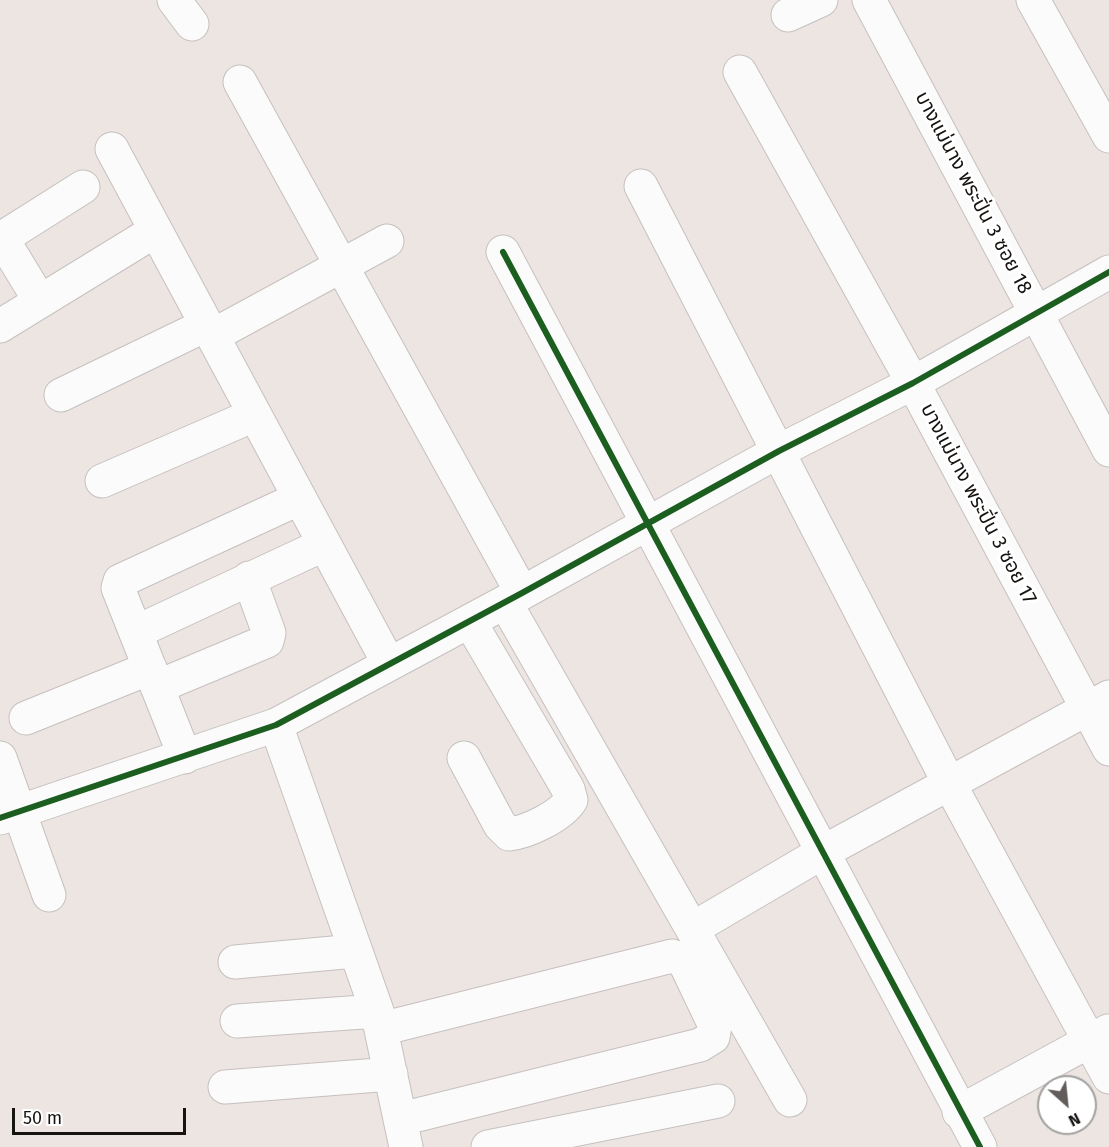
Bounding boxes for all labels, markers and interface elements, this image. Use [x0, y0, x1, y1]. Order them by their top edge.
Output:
street label: บางแม่นาง พระปิ่น 3 ซอย 18 [909, 88, 1037, 298]
street label: บางแม่นาง พระปิ่น 3 ซอย 17 [915, 400, 1041, 608]
north arrow [1037, 1075, 1097, 1135]
scale bar [15, 1096, 189, 1134]
text: 50 m [23, 1107, 62, 1129]
text: N [1065, 1109, 1084, 1131]

